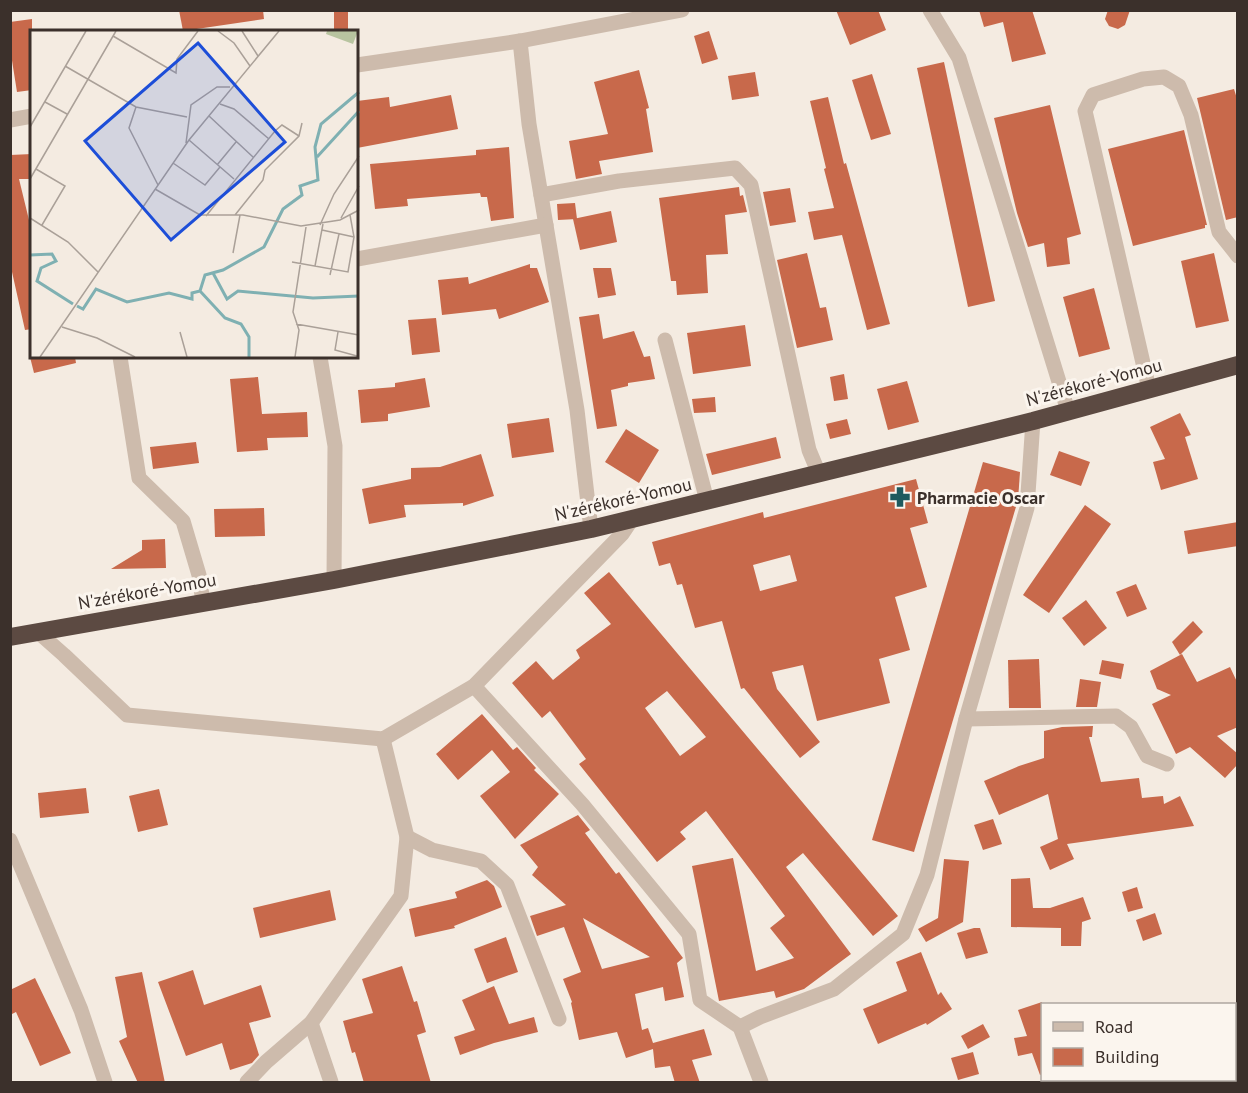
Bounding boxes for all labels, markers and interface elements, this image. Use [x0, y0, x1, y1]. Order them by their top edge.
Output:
inset map [30, 30, 358, 358]
street label: N'zérékoré-Yomou [1023, 353, 1165, 411]
street label: N'zérékoré-Yomou [552, 472, 694, 526]
pharmacy icon: Pharmacie Oscar [888, 485, 912, 509]
place label: Pharmacie Oscar [917, 486, 1045, 509]
street label: N'zérékoré-Yomou [76, 568, 218, 614]
legend [1041, 1003, 1236, 1081]
text: Road [1095, 1015, 1133, 1038]
text: Building [1095, 1045, 1159, 1068]

